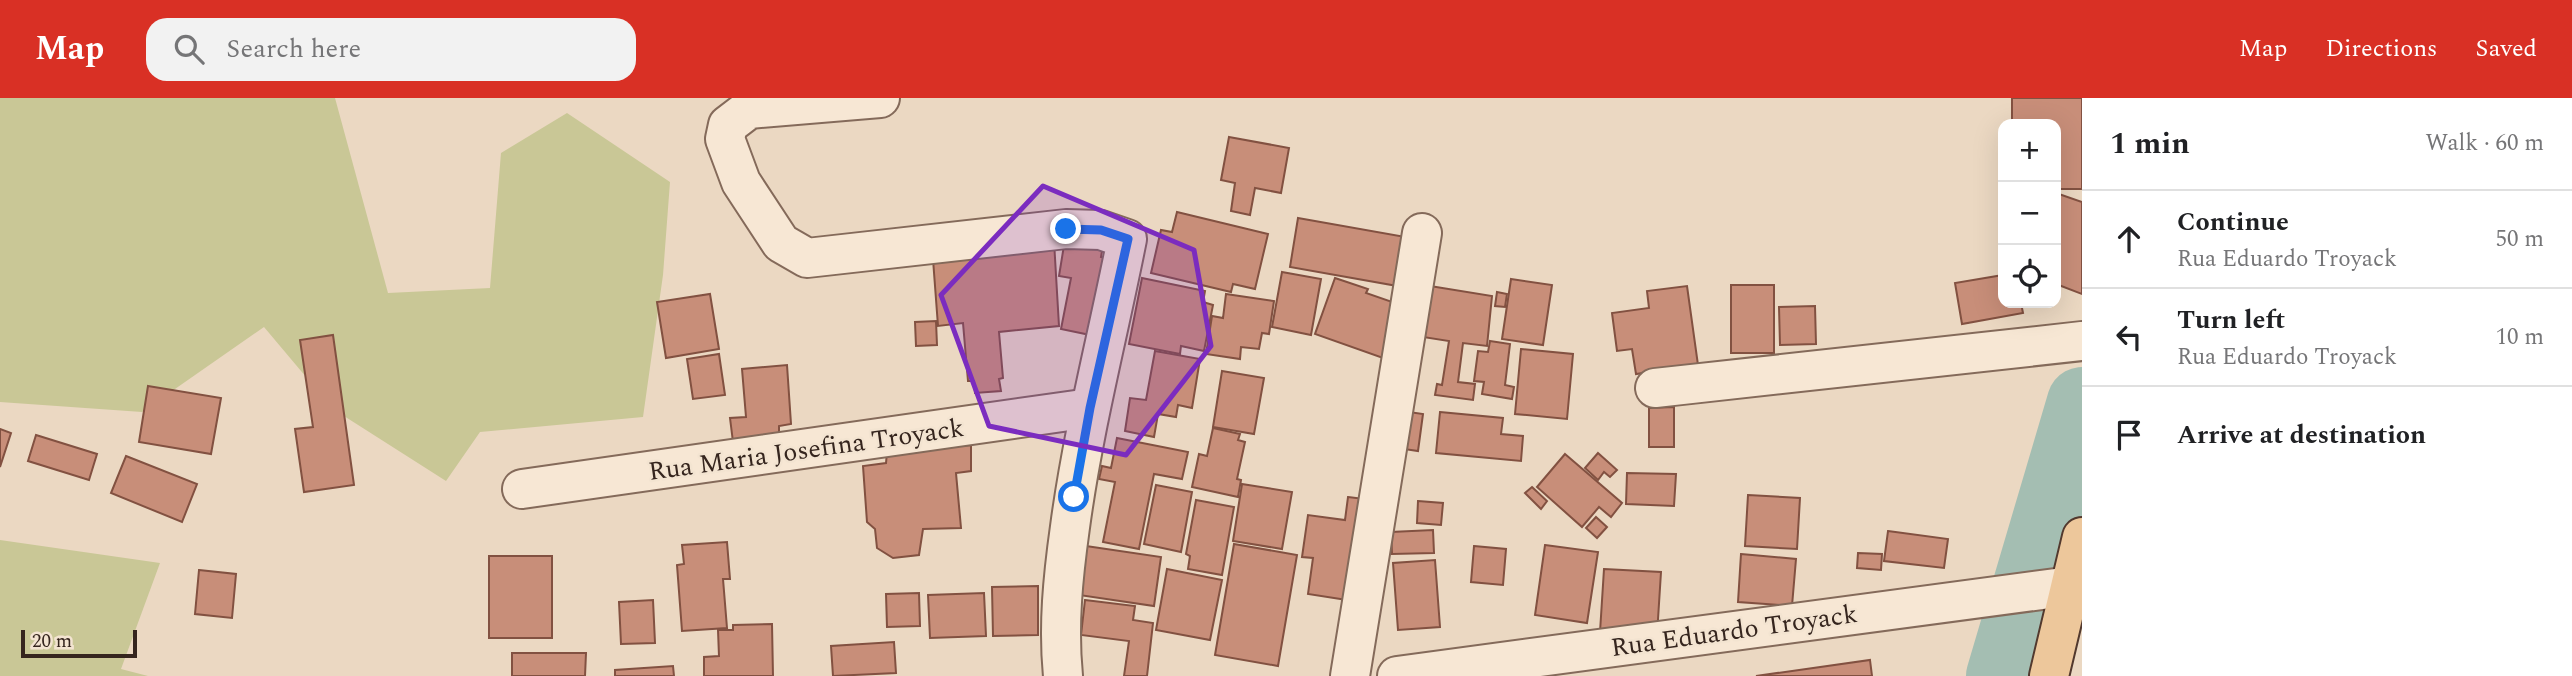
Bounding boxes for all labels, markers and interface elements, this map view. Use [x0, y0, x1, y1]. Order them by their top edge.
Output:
search box [146, 18, 636, 81]
text: Map [35, 24, 104, 74]
text: Search here [226, 29, 361, 69]
icon: search [170, 30, 208, 68]
text: Map [2239, 31, 2287, 67]
text: Directions [2325, 31, 2437, 67]
text: Saved [2475, 31, 2537, 67]
map controls [1998, 119, 2061, 308]
button: + [1998, 119, 2061, 182]
text: 1 min [2110, 121, 2190, 167]
text: Walk · 60 m [2425, 126, 2544, 161]
button: − [1998, 182, 2061, 245]
text: Continue [2177, 202, 2289, 242]
route end [1050, 213, 1081, 244]
icon: ahead [2110, 220, 2148, 258]
text: 50 m [2495, 222, 2544, 257]
text: Rua Eduardo Troyack [2177, 242, 2397, 277]
button: locate [1998, 245, 2061, 308]
text: Turn left [2177, 300, 2285, 340]
icon: left [2110, 318, 2148, 356]
text: 10 m [2495, 320, 2544, 355]
text: Rua Eduardo Troyack [2177, 340, 2397, 375]
street label: Rua Maria Josefina Troyack [646, 408, 967, 492]
text: Arrive at destination [2177, 415, 2426, 455]
icon: arrive [2110, 416, 2148, 454]
route start [1058, 481, 1089, 512]
street label: Rua Eduardo Troyack [1608, 594, 1860, 668]
scale bar [21, 627, 136, 659]
text: 20 m [32, 627, 72, 656]

